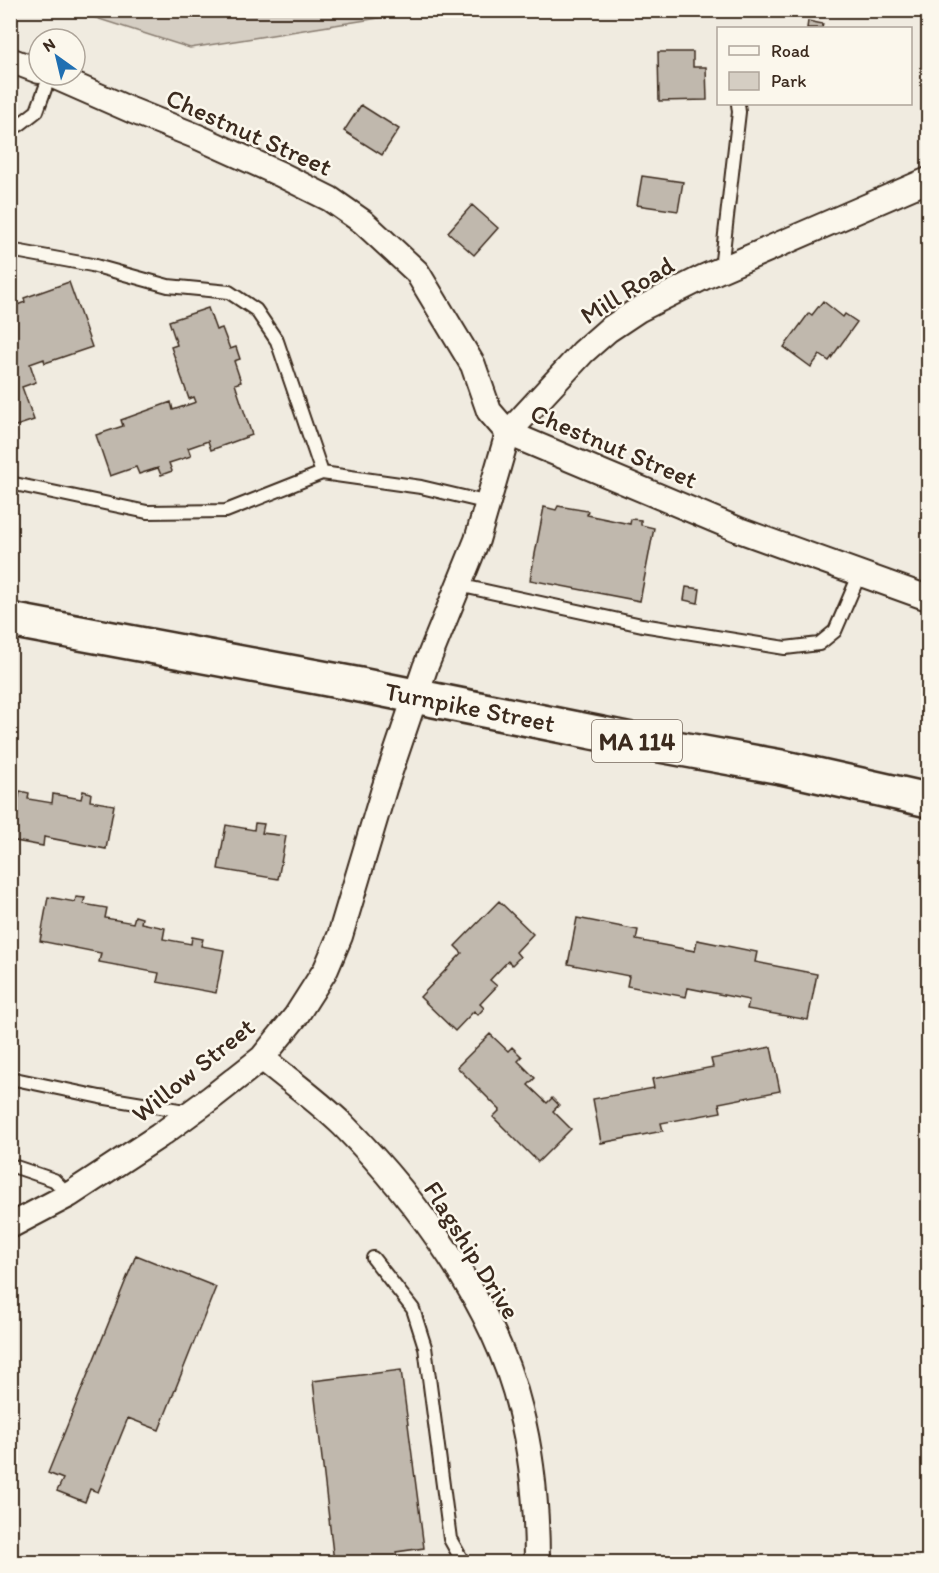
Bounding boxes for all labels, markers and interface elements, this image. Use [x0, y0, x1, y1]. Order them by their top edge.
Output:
north arrow [27, 27, 87, 87]
legend [717, 27, 912, 105]
text: N [39, 34, 59, 56]
text: Road [771, 40, 810, 62]
text: Park [771, 70, 806, 92]
street label: Chestnut Street [161, 81, 337, 183]
street label: Mill Road [574, 249, 680, 331]
street label: Chestnut Street [526, 396, 703, 496]
street label: Turnpike Street [382, 675, 558, 739]
road number: MA 114 [592, 720, 682, 762]
street label: Willow Street [125, 1010, 261, 1129]
street label: Flagship Drive [417, 1175, 527, 1325]

